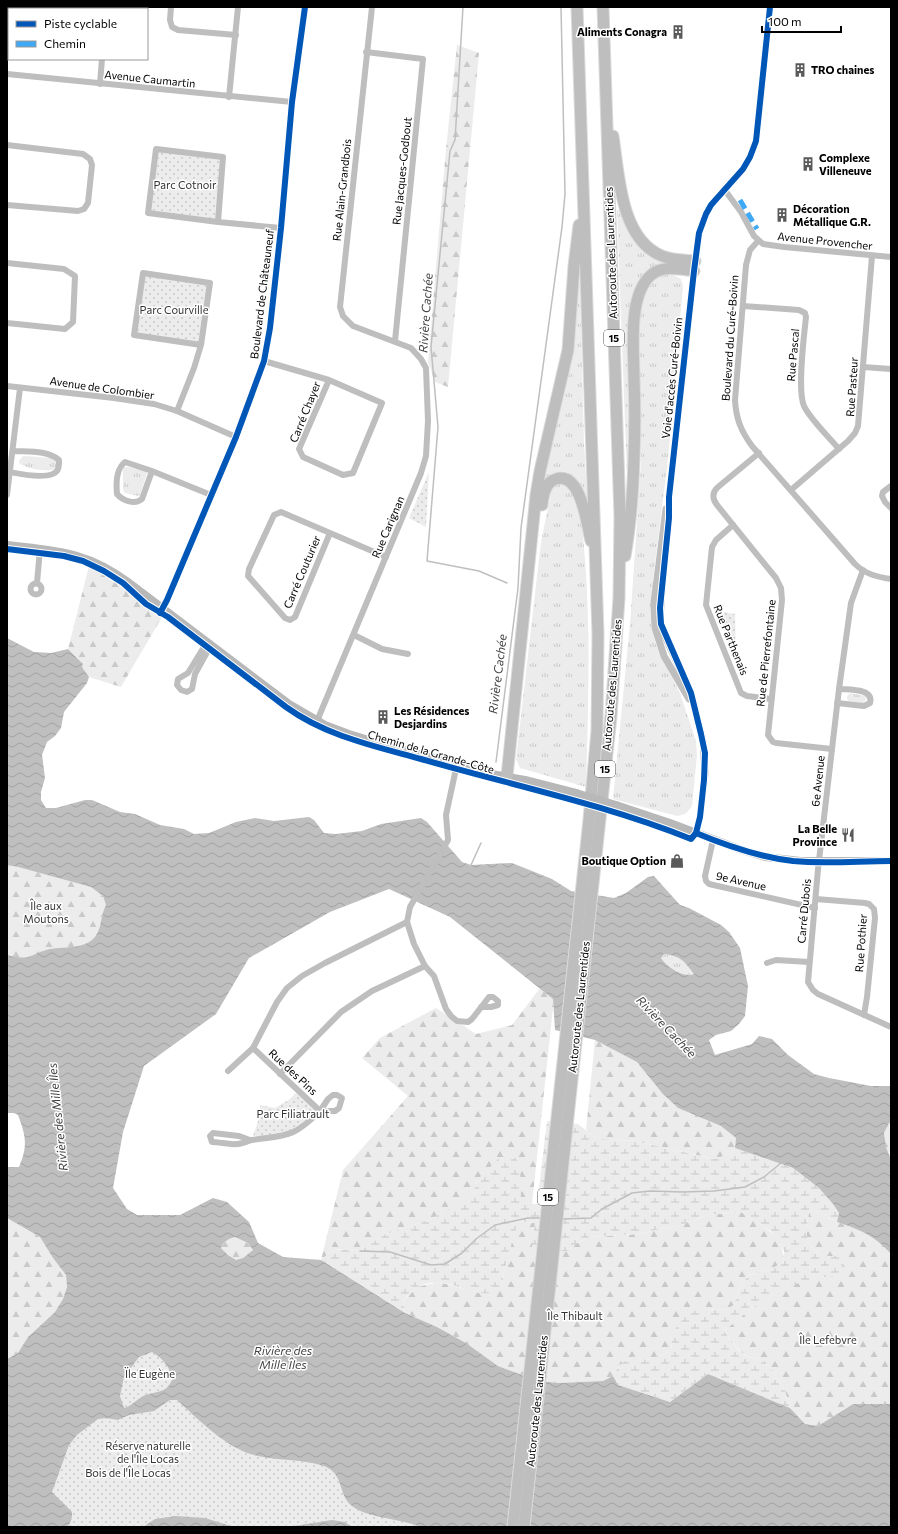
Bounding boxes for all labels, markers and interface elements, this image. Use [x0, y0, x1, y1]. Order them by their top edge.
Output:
legend [8, 8, 148, 60]
scale bar [762, 8, 841, 34]
text: 100 m [768, 14, 802, 28]
text: Piste cyclable [44, 16, 117, 30]
building icon: Aliments Conagra [670, 24, 686, 40]
place label: Aliments Conagra [577, 25, 667, 38]
text: Chemin [44, 36, 86, 50]
building icon: TRO chaines [792, 62, 808, 78]
place label: TRO chaines [811, 63, 874, 76]
street label: Avenue Caumartin [104, 67, 196, 90]
street label: Rue Jacques-Godbout [389, 116, 415, 226]
street label: Rue Alain-Grandbois [330, 138, 353, 242]
place label: Complexe Villeneuve [819, 151, 872, 177]
building icon: Complexe Villeneuve [800, 156, 816, 172]
park label: Parc Cotnoir [153, 178, 217, 191]
street label: Autoroute des Laurentides [602, 187, 619, 319]
place label: Décoration Métallique G.R. [793, 202, 871, 228]
building icon: Décoration Métallique G.R. [774, 207, 790, 223]
street label: Boulevard de Châteauneuf [247, 228, 276, 360]
street label: Avenue Provencher [777, 229, 874, 252]
water label: Rivière Cachée [415, 272, 435, 353]
street label: Boulevard du Curé-Boivin [719, 274, 740, 401]
park label: Parc Courville [140, 303, 209, 316]
street label: Voie d'accès Curé-Boivin [659, 317, 684, 439]
street label: Rue Pascal [784, 328, 801, 382]
road number: 15 [604, 330, 624, 346]
street label: Rue Pasteur [843, 356, 860, 417]
street label: Avenue de Colombier [49, 374, 156, 401]
street label: Carré Chayer [286, 379, 323, 444]
street label: Rue Carignan [369, 494, 406, 560]
street label: Carré Couturier [280, 533, 323, 610]
street label: Rue de Pierrefontaine [753, 599, 778, 707]
street label: Rue Parthenais [711, 603, 752, 677]
street label: Autoroute des Laurentides [599, 619, 624, 751]
water label: Rivière Cachée [485, 633, 509, 714]
place label: Les Résidences Desjardins [394, 704, 469, 730]
building icon: Les Résidences Desjardins [375, 709, 391, 725]
street label: Chemin de la Grande-Côte [366, 727, 496, 776]
street label: 6e Avenue [808, 755, 827, 807]
road number: 15 [595, 761, 615, 777]
place label: La Belle Province [793, 822, 837, 848]
restaurant icon: La Belle Province [840, 827, 856, 843]
shop icon: Boutique Option [669, 853, 685, 869]
place label: Boutique Option [581, 854, 666, 867]
street label: 9e Avenue [715, 868, 768, 893]
street label: Carré Dubois [794, 878, 813, 944]
park label: Île aux Moutons [23, 898, 69, 925]
street label: Rue Pothier [852, 913, 869, 973]
street label: Autoroute des Laurentides [565, 941, 592, 1073]
water label: Rivière Cachée [634, 993, 700, 1060]
street label: Rue des Pins [266, 1046, 320, 1097]
water label: Rivière des Mille Îles [44, 1062, 70, 1172]
park label: Parc Filiatrault [257, 1107, 330, 1120]
road number: 15 [538, 1189, 558, 1205]
park label: Île Thibault [546, 1308, 603, 1322]
park label: Île Lefebvre [798, 1332, 857, 1346]
street label: Autoroute des Laurentides [523, 1335, 550, 1467]
water label: Rivière des Mille Îles [254, 1343, 313, 1371]
park label: Ïle Eugène [124, 1366, 175, 1380]
park label: Réserve naturelle de l'Île Locas [105, 1439, 191, 1465]
park label: Bois de l'Île Locas [85, 1465, 171, 1479]

